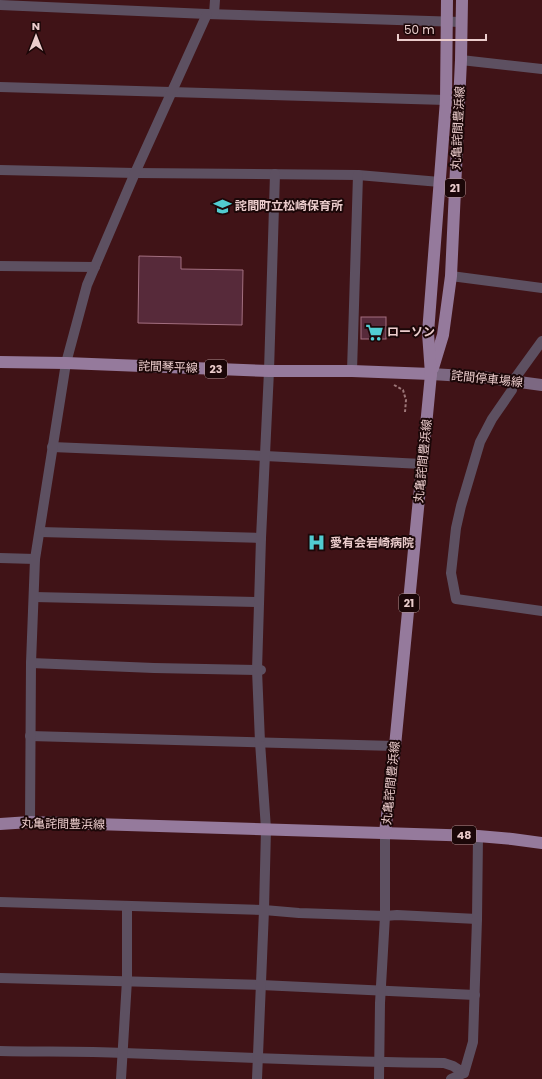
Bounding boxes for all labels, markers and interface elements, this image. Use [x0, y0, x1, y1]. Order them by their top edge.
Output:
north arrow [16, 16, 56, 56]
scale bar [398, 16, 486, 42]
text: N [32, 18, 40, 34]
text: 50 m [404, 21, 435, 38]
street label: 丸亀詫間豊浜線 [447, 86, 468, 170]
road number: 21 [445, 179, 465, 197]
school or university icon: 詫間町立松崎保育所 [212, 196, 232, 216]
place label: 詫間町立松崎保育所 [235, 197, 343, 214]
supermarket icon: ローソン [364, 322, 384, 342]
place label: ローソン [387, 323, 435, 340]
street label: 詫間琴平線 [138, 357, 198, 376]
road number: 23 [205, 360, 227, 378]
street label: 詫間停車場線 [450, 366, 524, 391]
street label: 丸亀詫間豊浜線 [410, 418, 435, 504]
hospital icon: 愛有会岩崎病院 [307, 533, 327, 553]
place label: 愛有会岩崎病院 [330, 534, 414, 551]
road number: 21 [399, 594, 419, 612]
street label: 丸亀詫間豊浜線 [378, 740, 403, 826]
street label: 丸亀詫間豊浜線 [21, 814, 105, 833]
road number: 48 [452, 826, 476, 844]

